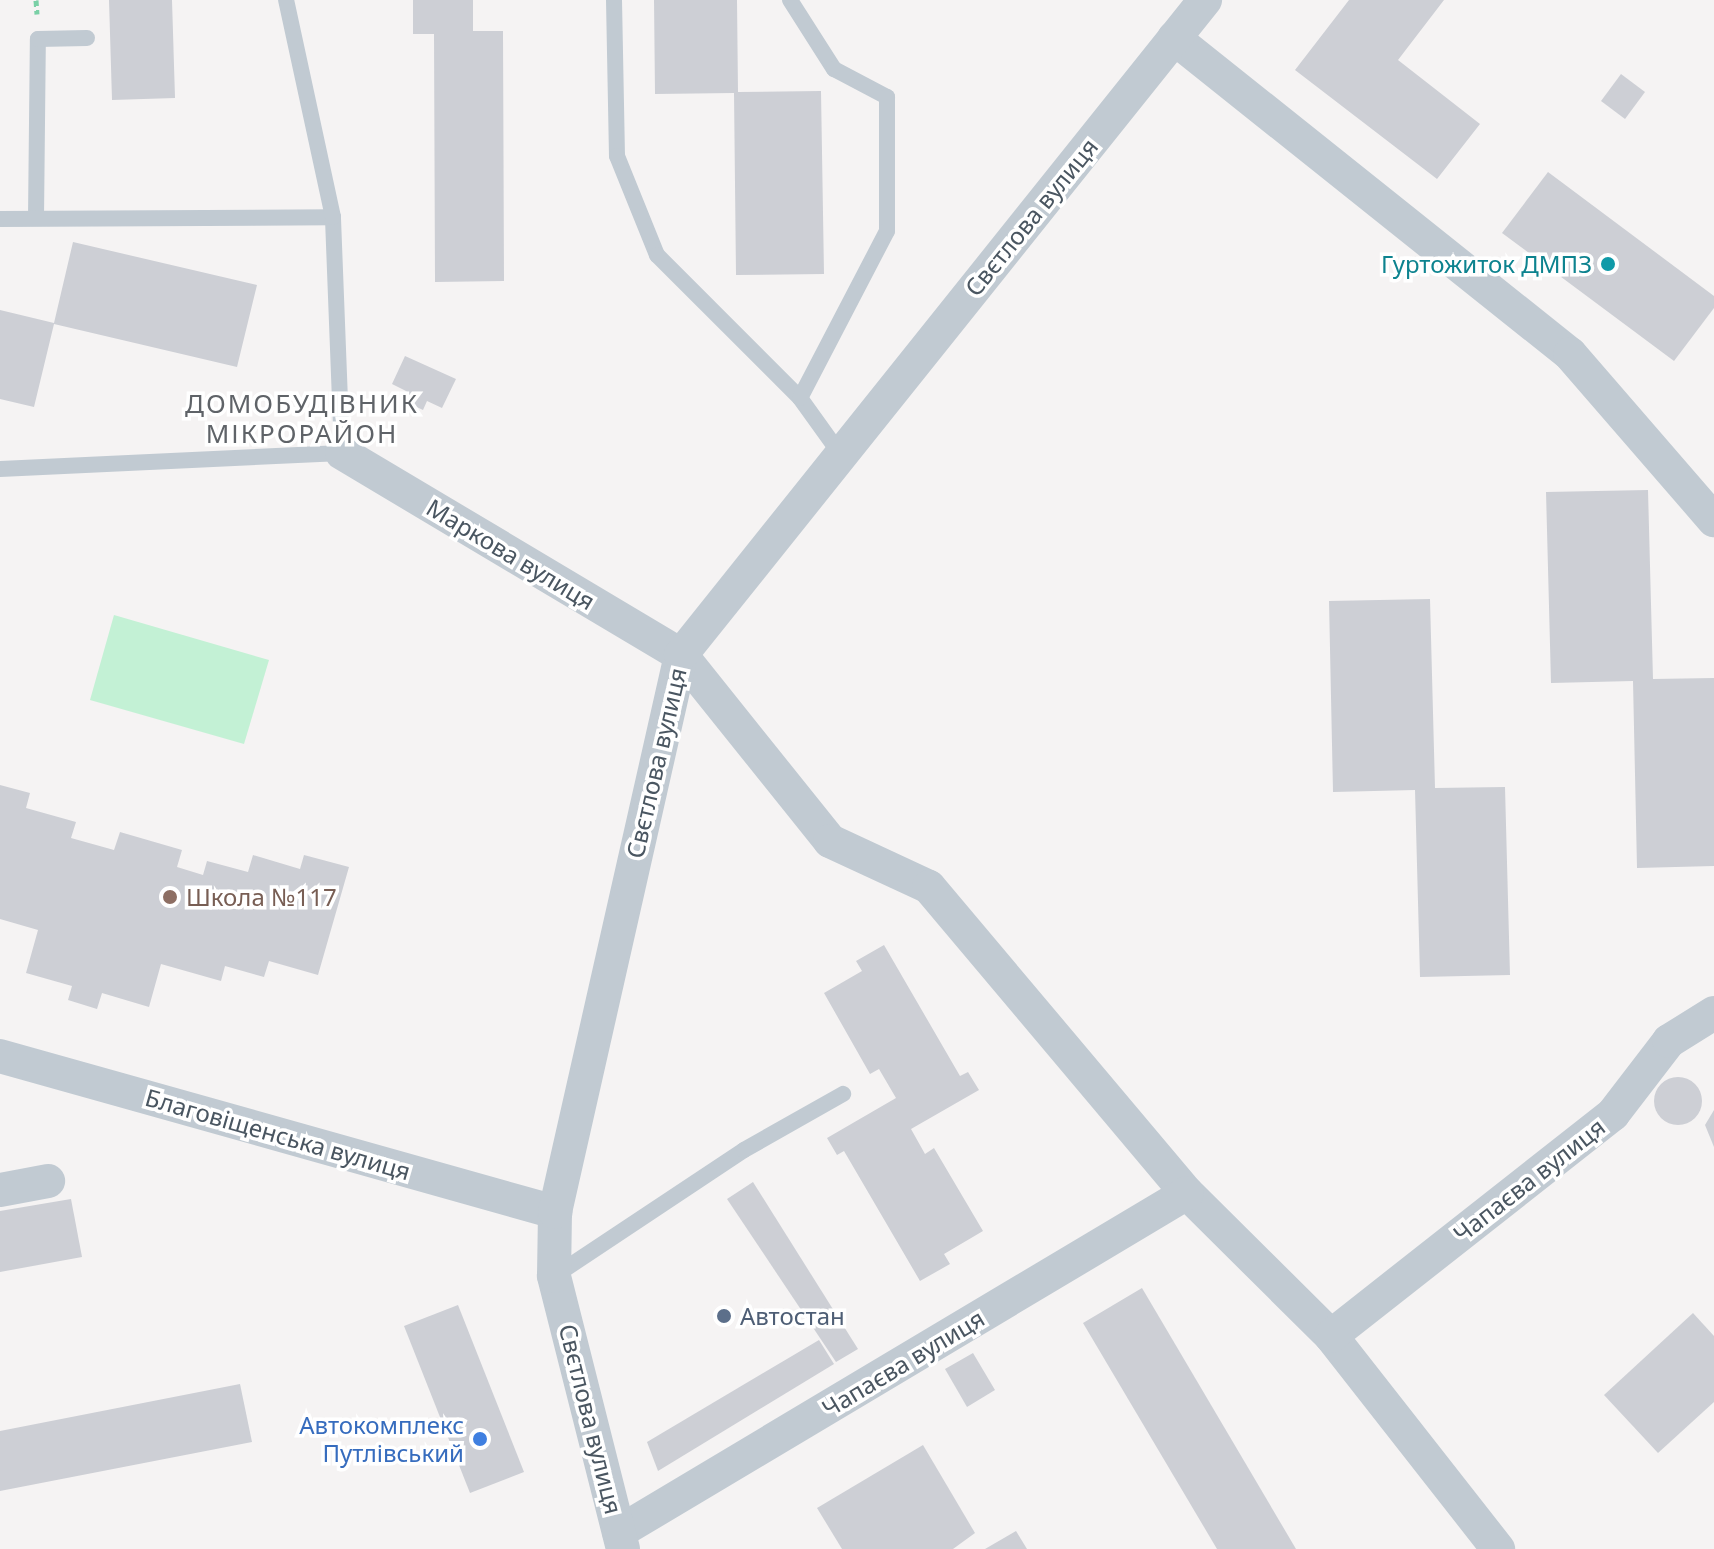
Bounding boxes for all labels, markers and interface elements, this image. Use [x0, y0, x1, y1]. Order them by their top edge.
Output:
street label: Свєтлова вулиця [959, 132, 1103, 302]
place label: Гуртожиток ДМПЗ [1381, 250, 1592, 278]
marker: Гуртожиток ДМПЗ [1599, 255, 1617, 273]
district label: ДОМОБУДІВНИК МІКРОРАЙОН [185, 388, 419, 450]
street label: Маркова вулиця [422, 492, 600, 616]
street label: Свєтлова вулиця [620, 665, 692, 861]
place label: Школа №117 [186, 883, 337, 911]
marker: Школа №117 [161, 888, 179, 906]
street label: Благовіщенська вулиця [142, 1082, 414, 1186]
street label: Чапаєва вулиця [1448, 1112, 1610, 1248]
place label: Автостан [740, 1302, 845, 1330]
street label: Чапаєва вулиця [817, 1303, 989, 1423]
marker: Автостан [715, 1307, 733, 1325]
street label: Свєтлова вулиця [554, 1321, 628, 1517]
place label: Автокомплекс Путлівський [299, 1411, 464, 1467]
marker: Автокомплекс Путлівський [471, 1430, 489, 1448]

